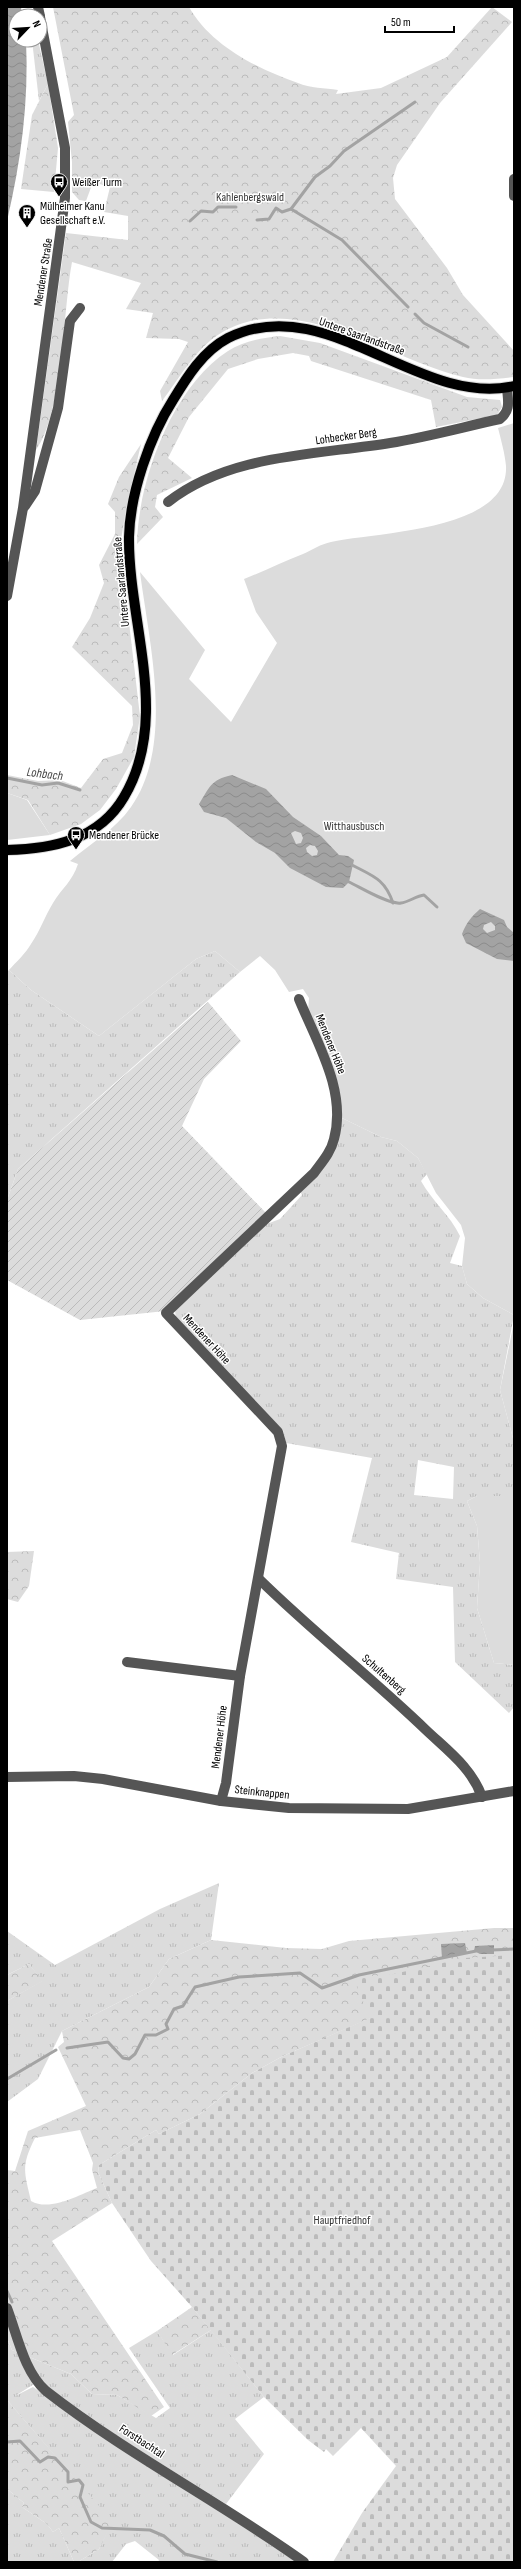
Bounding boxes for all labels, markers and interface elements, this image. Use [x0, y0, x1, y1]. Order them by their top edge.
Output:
north arrow [8, 8, 48, 48]
scale bar [385, 8, 454, 34]
text: 50 m [391, 15, 411, 30]
text: N [29, 19, 44, 30]
bus stop icon: Weißer Turm [49, 172, 69, 197]
place label: Weißer Turm [72, 175, 122, 190]
park label: Kahlenbergswald [216, 190, 284, 205]
place label: Mülheimer Kanu Gesellschaft e.V. [40, 199, 105, 228]
building icon: Mülheimer Kanu Gesellschaft e.V. [17, 203, 37, 228]
street label: Mendener Straße [31, 237, 56, 307]
street label: Untere Saarlandstraße [317, 314, 407, 359]
street label: Lohbecker Berg [314, 425, 378, 448]
street label: Untere Saarlandstraße [110, 536, 133, 627]
water label: Lohbach [26, 764, 64, 784]
park label: Witthausbusch [324, 819, 384, 834]
bus stop icon: Mendener Brücke [66, 825, 86, 850]
place label: Mendener Brücke [89, 828, 159, 843]
street label: Mendener Höhe [312, 1012, 349, 1076]
street label: Mendener Höhe [180, 1311, 234, 1368]
street label: Schultenberg [359, 1651, 409, 1698]
street label: Mendener Höhe [208, 1705, 231, 1769]
street label: Steinknappen [234, 1782, 290, 1803]
park label: Hauptfriedhof [314, 2213, 371, 2228]
street label: Forstbachtal [116, 2421, 167, 2462]

